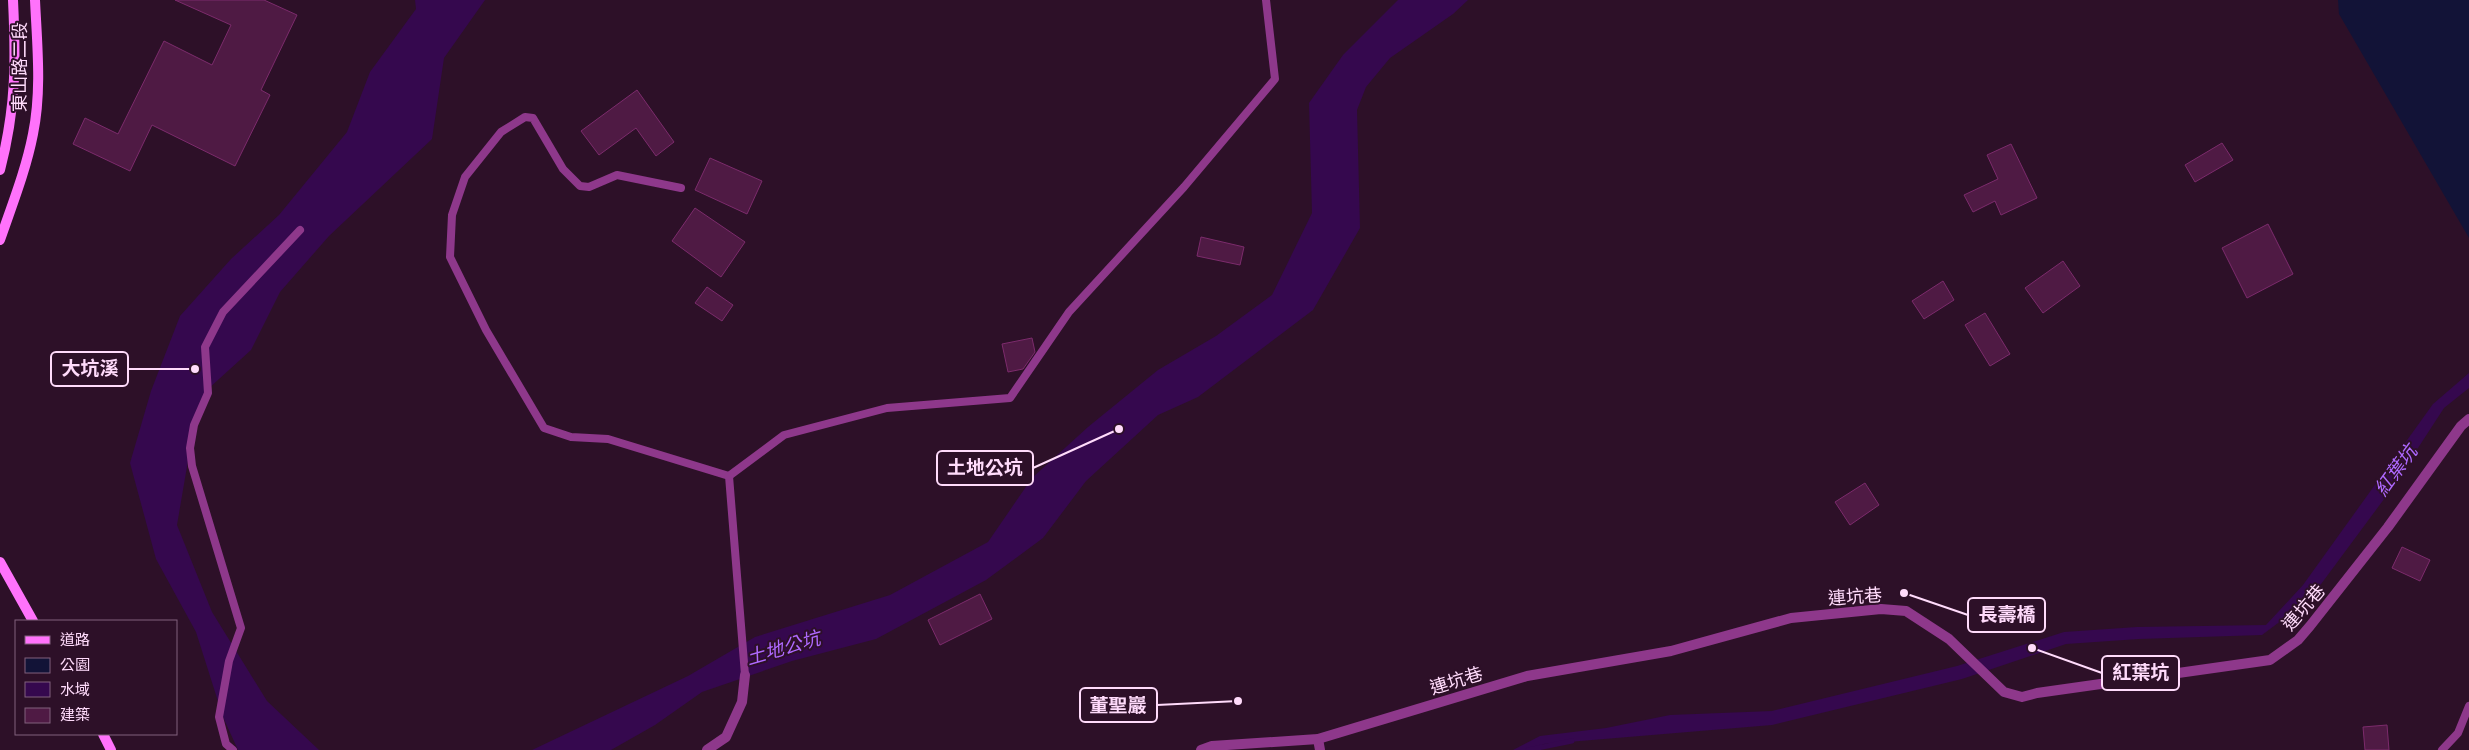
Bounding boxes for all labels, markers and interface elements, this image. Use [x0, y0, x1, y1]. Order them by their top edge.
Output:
street label: 東山路二段 [8, 22, 30, 112]
callout: 大坑溪 [51, 352, 128, 386]
text: 大坑溪 [61, 356, 119, 379]
water label: 紅葉坑 [2369, 438, 2423, 500]
callout: 土地公坑 [937, 451, 1033, 485]
text: 土地公坑 [947, 455, 1023, 478]
street label: 連坑巷 [2277, 579, 2329, 635]
street label: 連坑巷 [1827, 583, 1883, 609]
callout: 長壽橋 [1968, 598, 2045, 632]
text: 長壽橋 [1978, 602, 2036, 625]
legend [15, 620, 178, 735]
water label: 土地公坑 [743, 625, 826, 669]
text: 道路 [60, 630, 90, 648]
text: 公園 [60, 655, 90, 673]
callout: 紅葉坑 [2102, 656, 2179, 690]
text: 紅葉坑 [2112, 660, 2170, 683]
street label: 連坑巷 [1427, 662, 1485, 698]
text: 水域 [60, 680, 90, 698]
callout: 董聖巖 [1080, 688, 1157, 722]
text: 董聖巖 [1089, 693, 1147, 716]
text: 建築 [60, 705, 90, 723]

